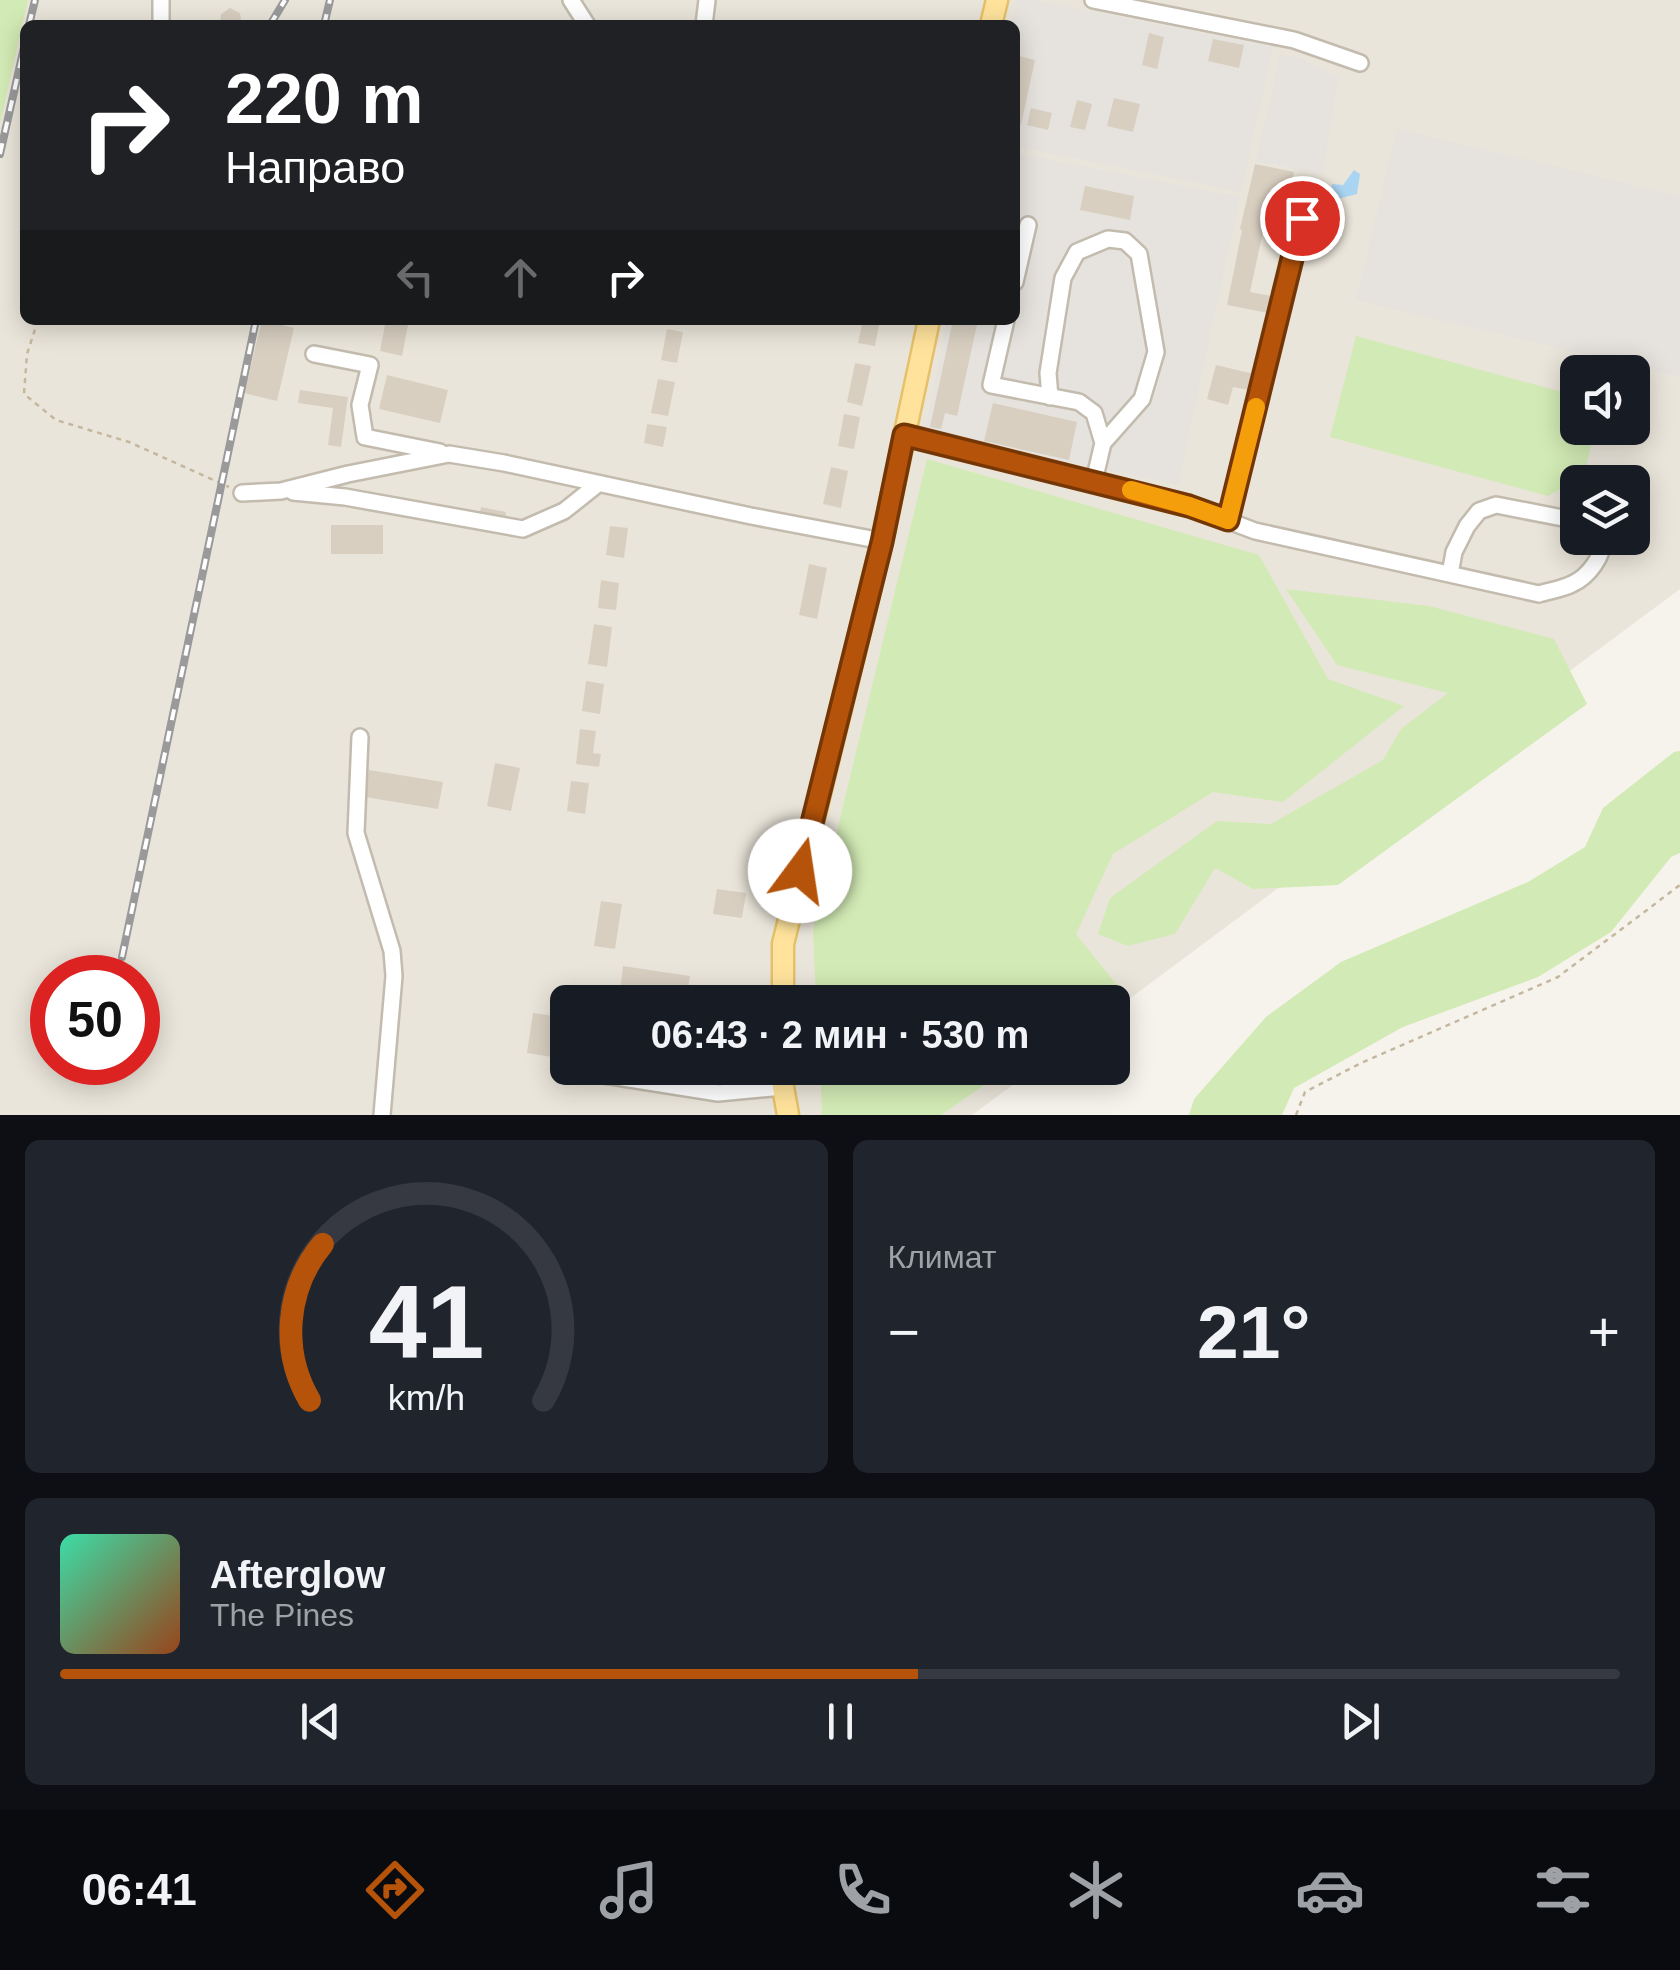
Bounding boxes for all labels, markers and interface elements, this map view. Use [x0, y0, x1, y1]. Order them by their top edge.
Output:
icon: right [60, 60, 190, 190]
text: 220 m [225, 60, 423, 138]
text: Направо [225, 142, 405, 193]
pin [1260, 176, 1345, 261]
icon: arrive [1275, 191, 1330, 246]
icon: left [388, 250, 443, 305]
icon: ahead [493, 250, 548, 305]
icon: right [598, 250, 653, 305]
map controls [1560, 355, 1650, 555]
button: sound [1560, 355, 1650, 445]
button: layers [1560, 465, 1650, 555]
position arrow [748, 819, 852, 923]
speed limit sign: 50 [30, 955, 160, 1085]
text: 06:43 · 2 мин · 530 m [651, 1014, 1029, 1056]
text: Климат [888, 1239, 996, 1275]
text: 41 [368, 1264, 484, 1380]
text: 21° [1197, 1290, 1310, 1374]
text: − [888, 1301, 920, 1363]
text: + [1588, 1301, 1620, 1363]
text: km/h [388, 1378, 465, 1418]
text: Afterglow [210, 1554, 385, 1596]
text: The Pines [210, 1597, 354, 1633]
icon: previous [293, 1694, 348, 1749]
icon: pause [813, 1694, 868, 1749]
icon: next [1333, 1694, 1388, 1749]
icon: directions [360, 1855, 430, 1925]
icon: music [594, 1855, 664, 1925]
icon: phone [828, 1855, 898, 1925]
icon: climate [1061, 1855, 1131, 1925]
icon: car [1295, 1855, 1365, 1925]
icon: filters [1528, 1855, 1598, 1925]
text: 06:41 [82, 1864, 197, 1915]

